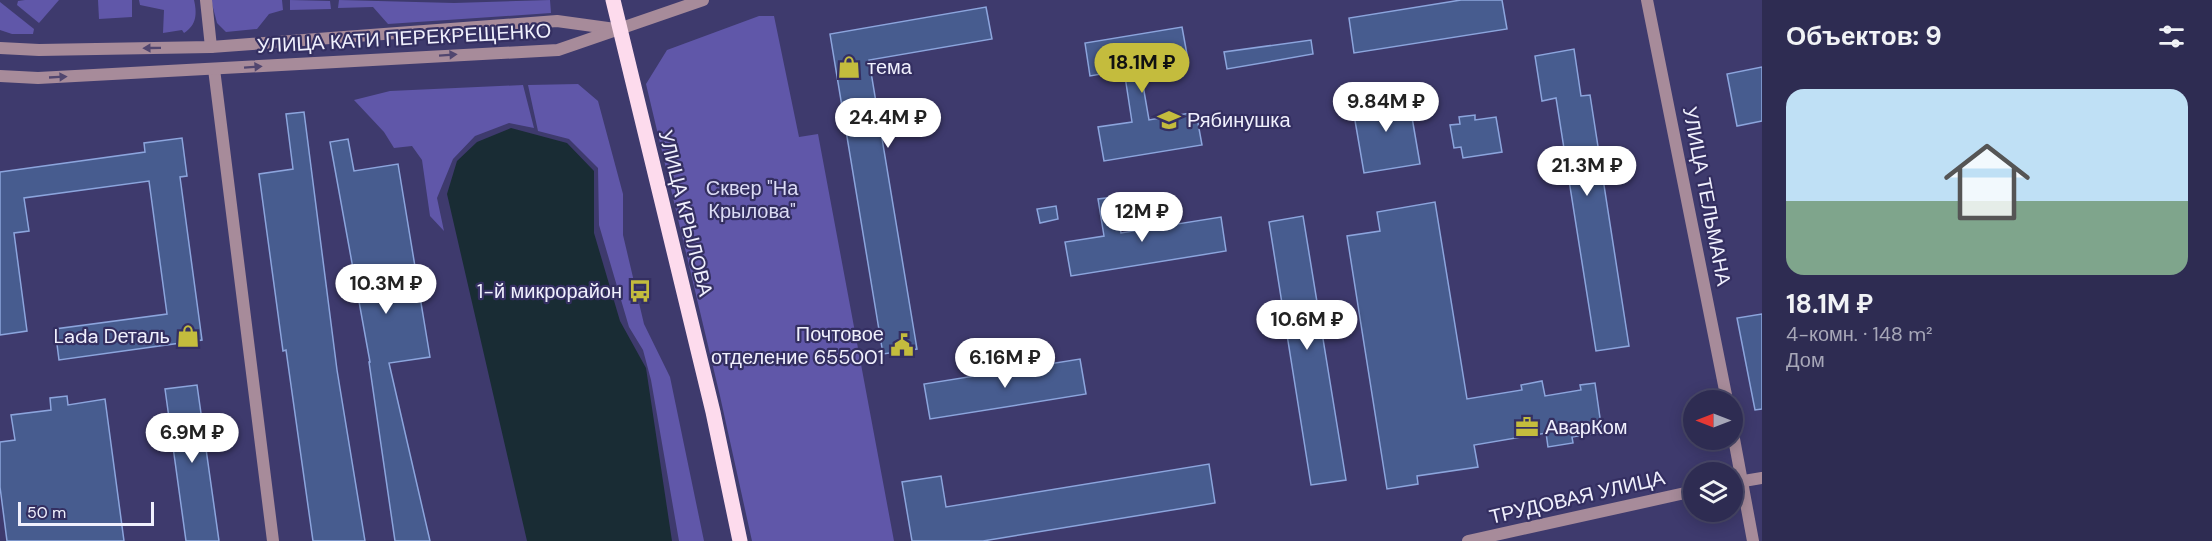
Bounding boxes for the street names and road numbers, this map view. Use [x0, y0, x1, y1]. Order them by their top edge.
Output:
street label: УЛИЦА КАТИ ПЕРЕКРЕЩЕНКО [256, 17, 552, 59]
street label: УЛИЦА ТЕЛЬМАНА [1677, 104, 1737, 289]
street label: УЛИЦА КРЫЛОВА [653, 127, 719, 299]
street label: ТРУДОВАЯ УЛИЦА [1487, 464, 1668, 530]

